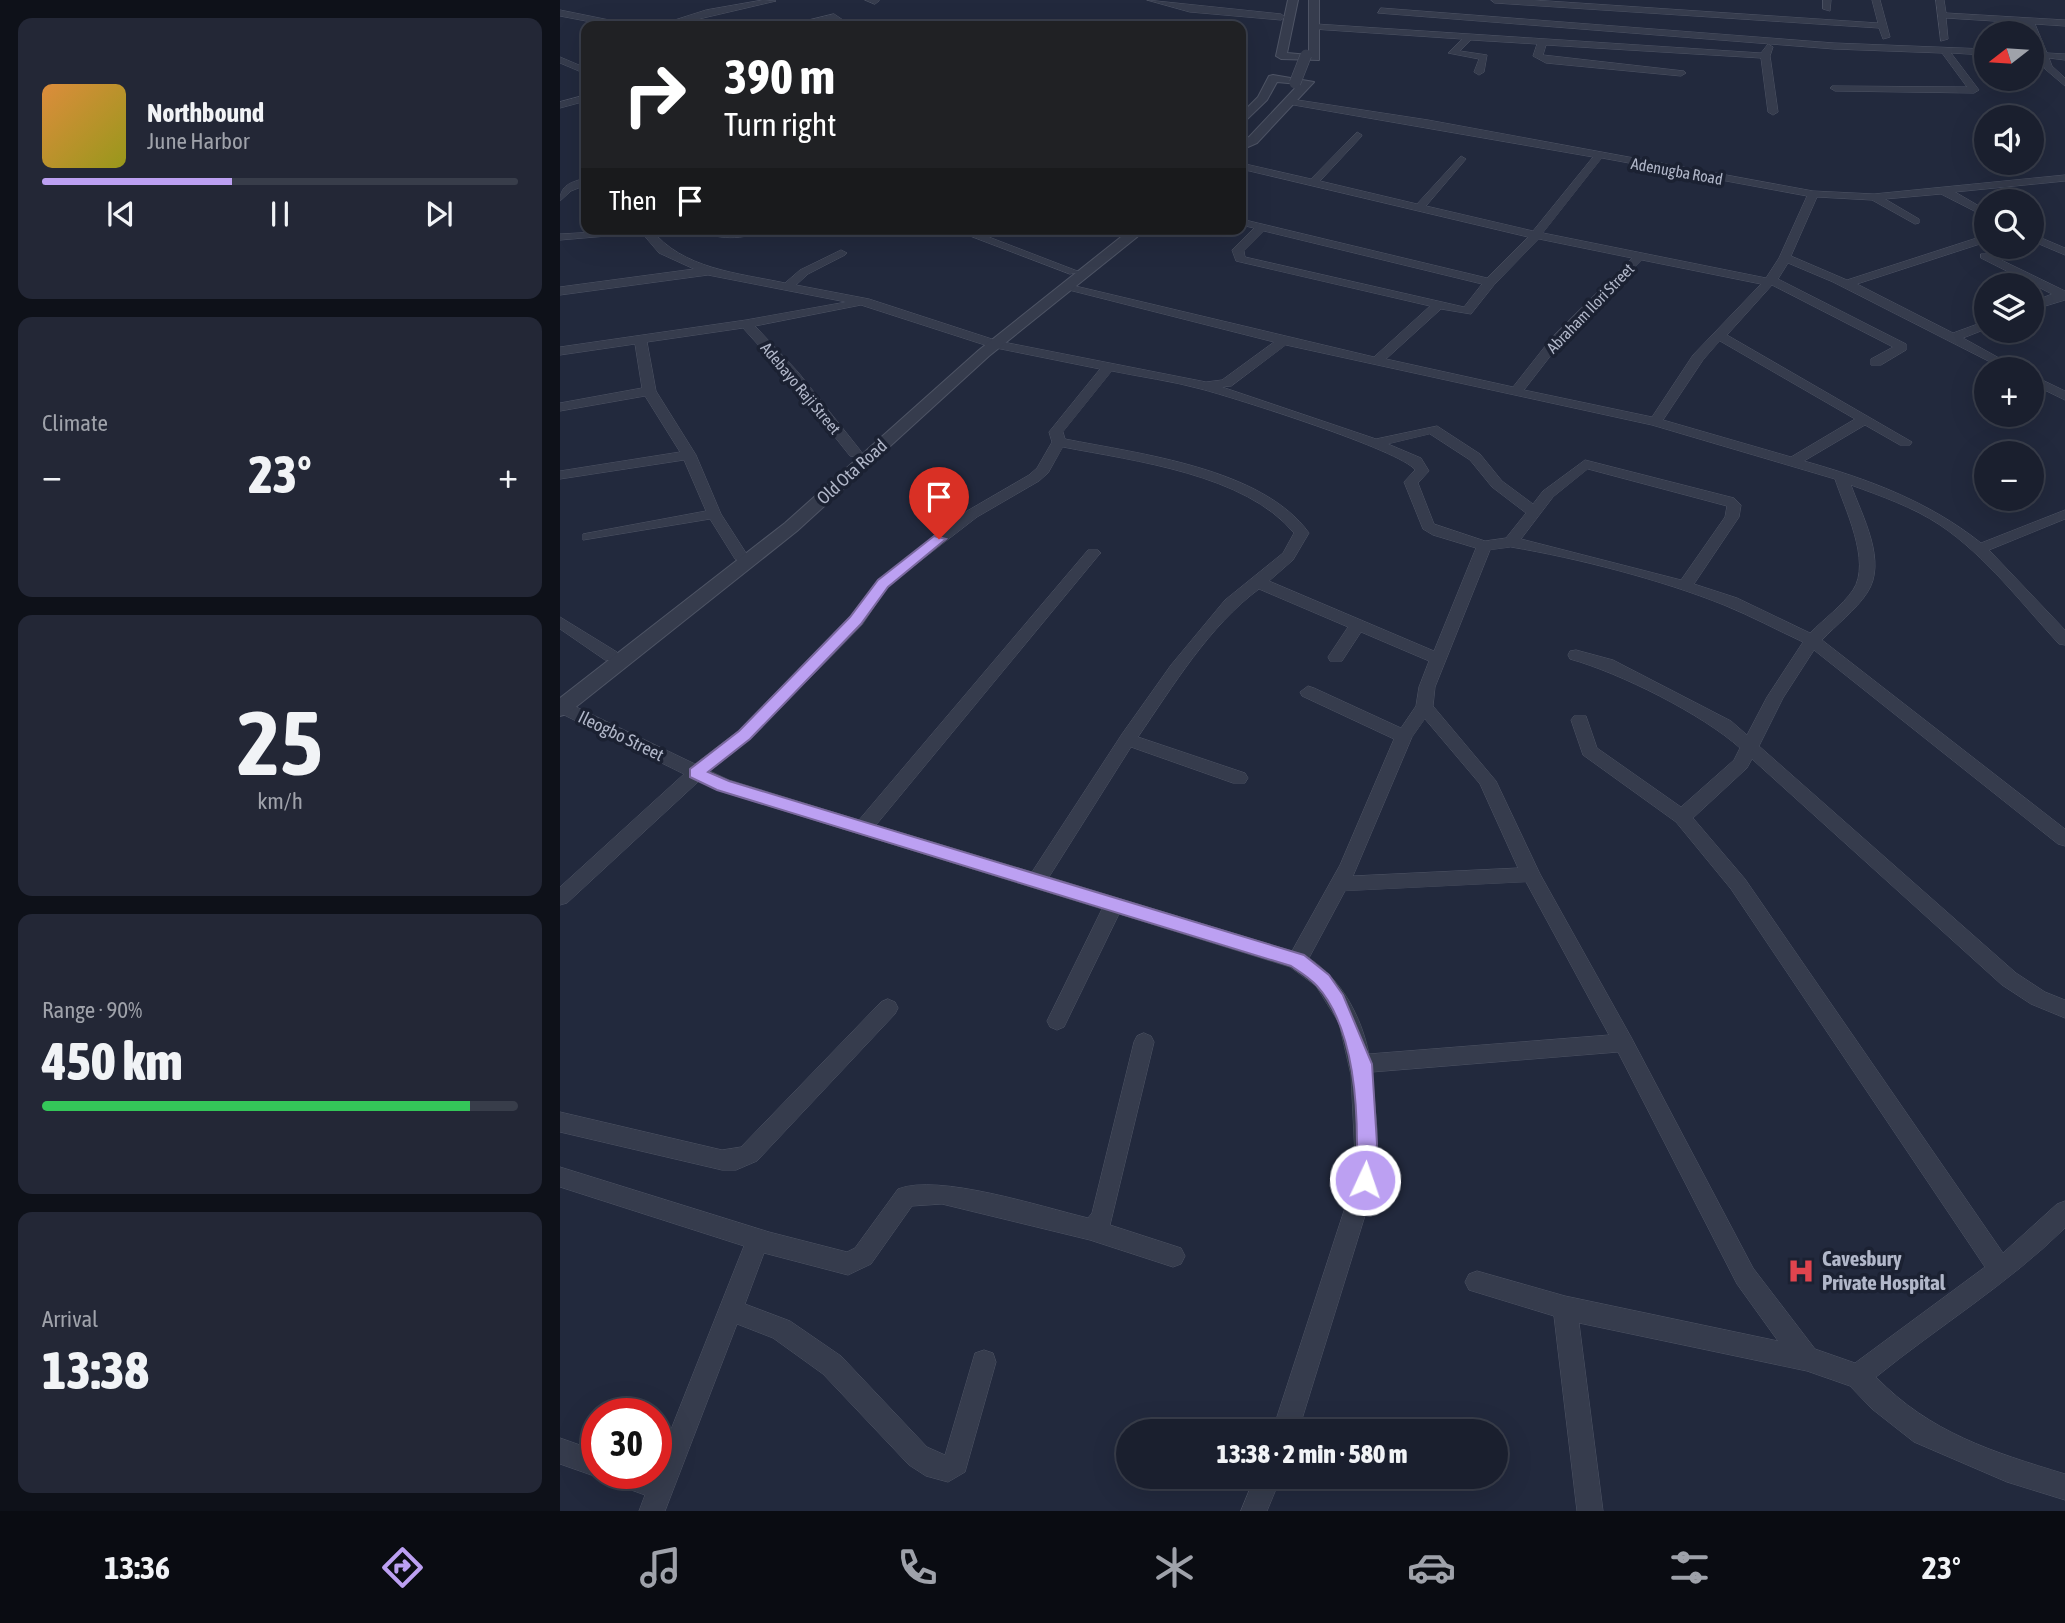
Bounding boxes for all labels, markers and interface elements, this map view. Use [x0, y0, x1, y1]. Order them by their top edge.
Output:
north arrow [1974, 21, 2044, 91]
map controls [1974, 21, 2044, 511]
text: 390 m [724, 48, 835, 104]
icon: right [609, 49, 700, 140]
text: Northbound [147, 98, 264, 128]
button: sound [1974, 105, 2044, 175]
text: Turn right [724, 106, 837, 143]
text: June Harbor [147, 128, 250, 154]
street label: Adenugba Road [1630, 154, 1724, 189]
icon: arrive [671, 182, 709, 220]
text: Then [609, 186, 657, 216]
button: search [1974, 189, 2044, 259]
icon: previous [102, 195, 140, 233]
icon: pause [261, 195, 299, 233]
icon: next [420, 195, 458, 233]
street label: Abraham Ilori Street [1543, 259, 1638, 357]
button: layers [1974, 273, 2044, 343]
street label: Adebayo Raji Street [757, 339, 845, 438]
button: + [1974, 357, 2044, 427]
text: Climate [42, 410, 108, 436]
street label: Old Ota Road [812, 435, 891, 509]
button: − [1974, 441, 2044, 511]
text: 23° [248, 444, 312, 504]
text: − [42, 453, 62, 496]
text: + [498, 453, 518, 496]
pin [909, 467, 969, 539]
icon: arrive [920, 478, 958, 516]
text: 25 [237, 690, 323, 794]
street label: Ileogbo Street [575, 706, 667, 765]
text: km/h [257, 788, 303, 814]
text: Range · 90% [42, 997, 142, 1023]
text: 450 km [42, 1031, 183, 1091]
position arrow [1328, 1143, 1402, 1217]
place label: Cavesbury Private Hospital [1822, 1246, 1946, 1294]
hospital icon: Cavesbury Private Hospital [1786, 1256, 1816, 1286]
text: Arrival [42, 1306, 98, 1332]
text: 13:38 [42, 1340, 149, 1400]
speed limit sign: 30 [581, 1398, 672, 1489]
text: 13:38 · 2 min · 580 m [1217, 1439, 1407, 1469]
icon: directions [378, 1543, 427, 1592]
icon: music [636, 1543, 685, 1592]
icon: phone [893, 1543, 942, 1592]
icon: climate [1150, 1543, 1199, 1592]
icon: car [1407, 1543, 1456, 1592]
icon: filters [1665, 1543, 1714, 1592]
text: 13:36 [104, 1549, 170, 1586]
text: 23° [1922, 1549, 1961, 1586]

